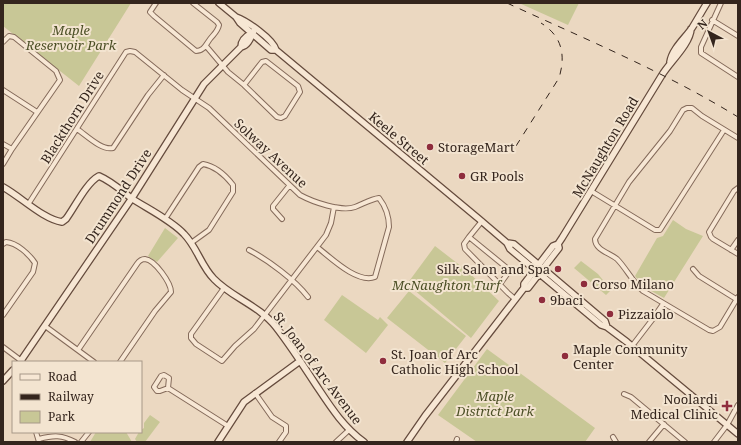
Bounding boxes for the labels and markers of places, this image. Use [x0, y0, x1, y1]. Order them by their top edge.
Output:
place label: StorageMart [438, 138, 515, 156]
marker: StorageMart [425, 142, 435, 152]
place label: GR Pools [470, 167, 524, 185]
marker: GR Pools [457, 171, 467, 181]
place label: Silk Salon and Spa [437, 260, 550, 278]
marker: Silk Salon and Spa [553, 264, 563, 274]
place label: Corso Milano [592, 275, 674, 293]
marker: Corso Milano [579, 279, 589, 289]
place label: 9baci [550, 291, 583, 309]
marker: 9baci [537, 295, 547, 305]
place label: Pizzaiolo [618, 305, 674, 323]
marker: Pizzaiolo [605, 309, 615, 319]
place label: Maple Community Center [573, 340, 688, 373]
place label: St. Joan of Arc Catholic High School [391, 345, 518, 378]
marker: Maple Community Center [560, 351, 570, 361]
marker: St. Joan of Arc Catholic High School [378, 356, 388, 366]
place label: Noolardi Medical Clinic [630, 390, 718, 423]
marker: Noolardi Medical Clinic [721, 400, 733, 412]

